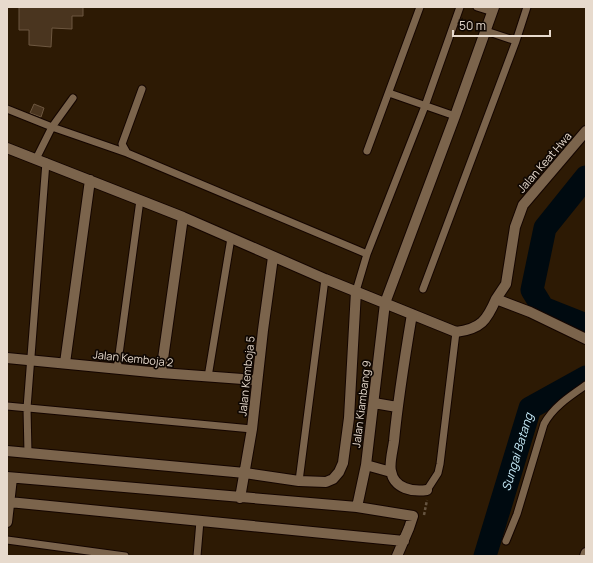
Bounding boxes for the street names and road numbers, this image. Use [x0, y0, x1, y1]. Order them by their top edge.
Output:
street label: Jalan Keat Hwa [514, 129, 574, 195]
street label: Jalan Kemboja 5 [234, 335, 258, 417]
street label: Jalan Kemboja 2 [92, 346, 174, 370]
street label: Jalan Kiambang 9 [348, 359, 374, 449]

